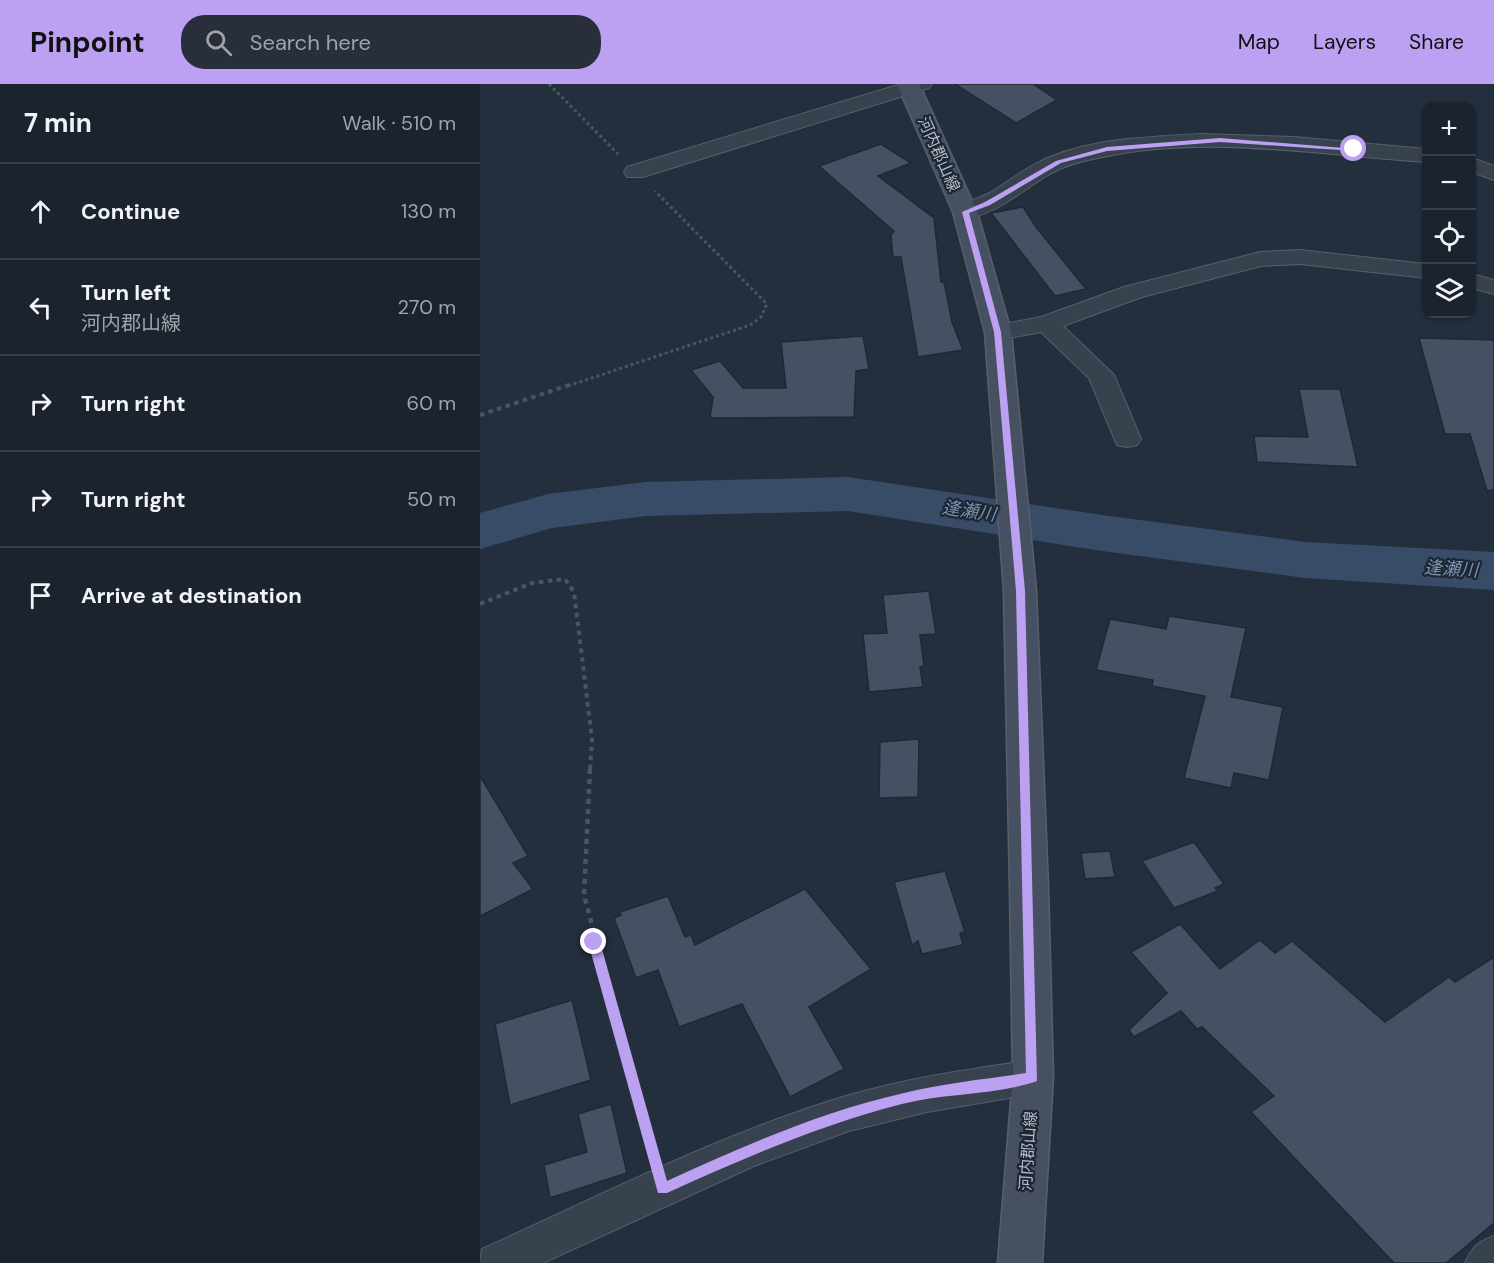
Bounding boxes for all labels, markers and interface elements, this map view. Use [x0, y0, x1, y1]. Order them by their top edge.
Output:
search box [181, 15, 601, 69]
text: Pinpoint [30, 24, 145, 61]
icon: search [202, 26, 235, 59]
text: Search here [250, 28, 371, 57]
text: Map [1238, 28, 1280, 56]
text: Layers [1313, 28, 1376, 56]
text: Share [1409, 28, 1464, 56]
map controls [1422, 102, 1476, 318]
button: + [1422, 102, 1476, 156]
text: 7 min [24, 106, 92, 140]
text: Walk · 510 m [342, 110, 456, 136]
street label: 河内郡山線 [913, 113, 965, 195]
route start [1340, 135, 1366, 161]
button: − [1422, 156, 1476, 210]
icon: ahead [24, 195, 57, 228]
text: Continue [81, 197, 180, 226]
text: 130 m [401, 198, 456, 224]
button: locate [1422, 210, 1476, 264]
button: layers [1422, 264, 1476, 318]
text: Turn left [81, 278, 171, 307]
icon: left [24, 291, 57, 324]
text: 270 m [398, 294, 456, 320]
text: 河内郡山線 [81, 310, 181, 336]
icon: right [24, 387, 57, 420]
text: Turn right [81, 389, 186, 418]
text: 60 m [407, 390, 456, 416]
icon: right [24, 483, 57, 516]
text: Turn right [81, 485, 186, 514]
text: 50 m [407, 486, 456, 512]
water label: 逢瀬川 [941, 495, 999, 527]
water label: 逢瀬川 [1423, 556, 1481, 583]
icon: arrive [24, 579, 57, 612]
text: Arrive at destination [81, 581, 302, 610]
route end [580, 928, 606, 954]
street label: 河内郡山線 [1015, 1110, 1041, 1192]

